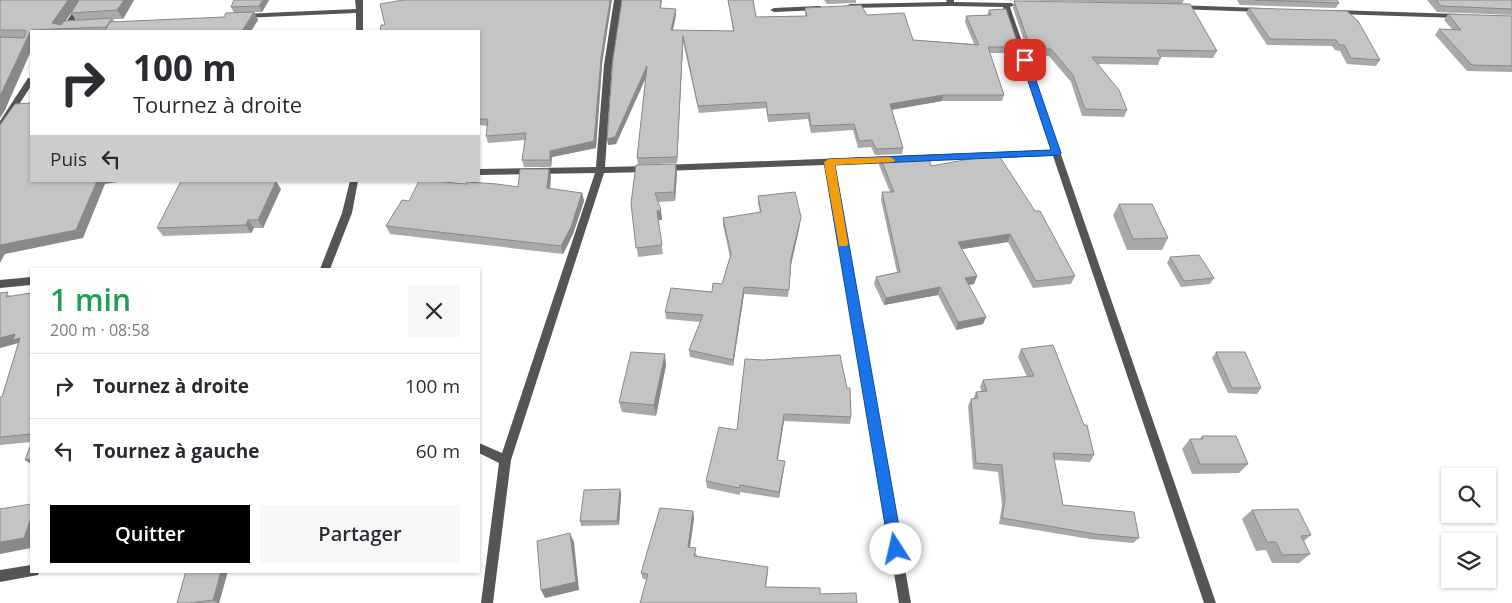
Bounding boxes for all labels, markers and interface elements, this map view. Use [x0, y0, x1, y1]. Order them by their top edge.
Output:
pin [1004, 39, 1046, 81]
text: 100 m [133, 44, 237, 91]
icon: arrive [1011, 46, 1039, 74]
icon: right [50, 50, 115, 115]
text: Tournez à droite [133, 89, 302, 119]
icon: left [97, 145, 125, 173]
text: Puis [50, 146, 87, 172]
text: 1 min [50, 279, 131, 320]
button: close [408, 285, 460, 337]
text: 200 m · 08:58 [50, 319, 150, 341]
icon: right [50, 372, 78, 400]
text: Tournez à droite [93, 373, 249, 399]
text: 100 m [405, 373, 460, 399]
icon: left [50, 437, 78, 465]
text: Tournez à gauche [93, 438, 259, 464]
text: 60 m [416, 438, 460, 464]
map controls [1441, 468, 1496, 588]
button: search [1441, 468, 1496, 523]
button: Quitter [50, 505, 250, 563]
button: Partager [260, 505, 460, 563]
position arrow [869, 522, 921, 574]
button: layers [1441, 533, 1496, 588]

